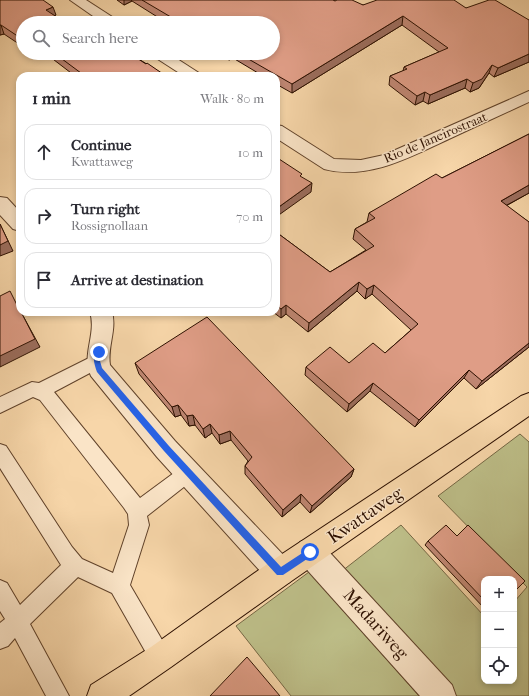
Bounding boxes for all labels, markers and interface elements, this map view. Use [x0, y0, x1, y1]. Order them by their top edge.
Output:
search box [16, 16, 280, 60]
icon: search [30, 27, 52, 49]
text: Search here [62, 29, 138, 47]
text: 1 min [32, 88, 71, 108]
text: Walk · 80 m [200, 91, 264, 106]
street label: Rio de Janeirostraat [381, 109, 489, 166]
text: Continue [71, 136, 131, 154]
icon: ahead [33, 141, 55, 163]
text: 10 m [238, 145, 263, 160]
text: Kwattaweg [71, 154, 133, 169]
text: Turn right [71, 200, 140, 218]
icon: right [33, 205, 55, 227]
text: 70 m [236, 209, 263, 224]
text: Rossignollaan [71, 218, 148, 233]
icon: arrive [33, 269, 55, 291]
text: Arrive at destination [71, 271, 203, 289]
route end [90, 343, 108, 361]
street label: Kwattaweg [324, 482, 407, 548]
route start [301, 543, 319, 561]
map controls [481, 576, 517, 684]
button: + [481, 576, 517, 612]
street label: Madariweg [339, 585, 413, 664]
button: − [481, 612, 517, 648]
button: locate [481, 648, 517, 684]

